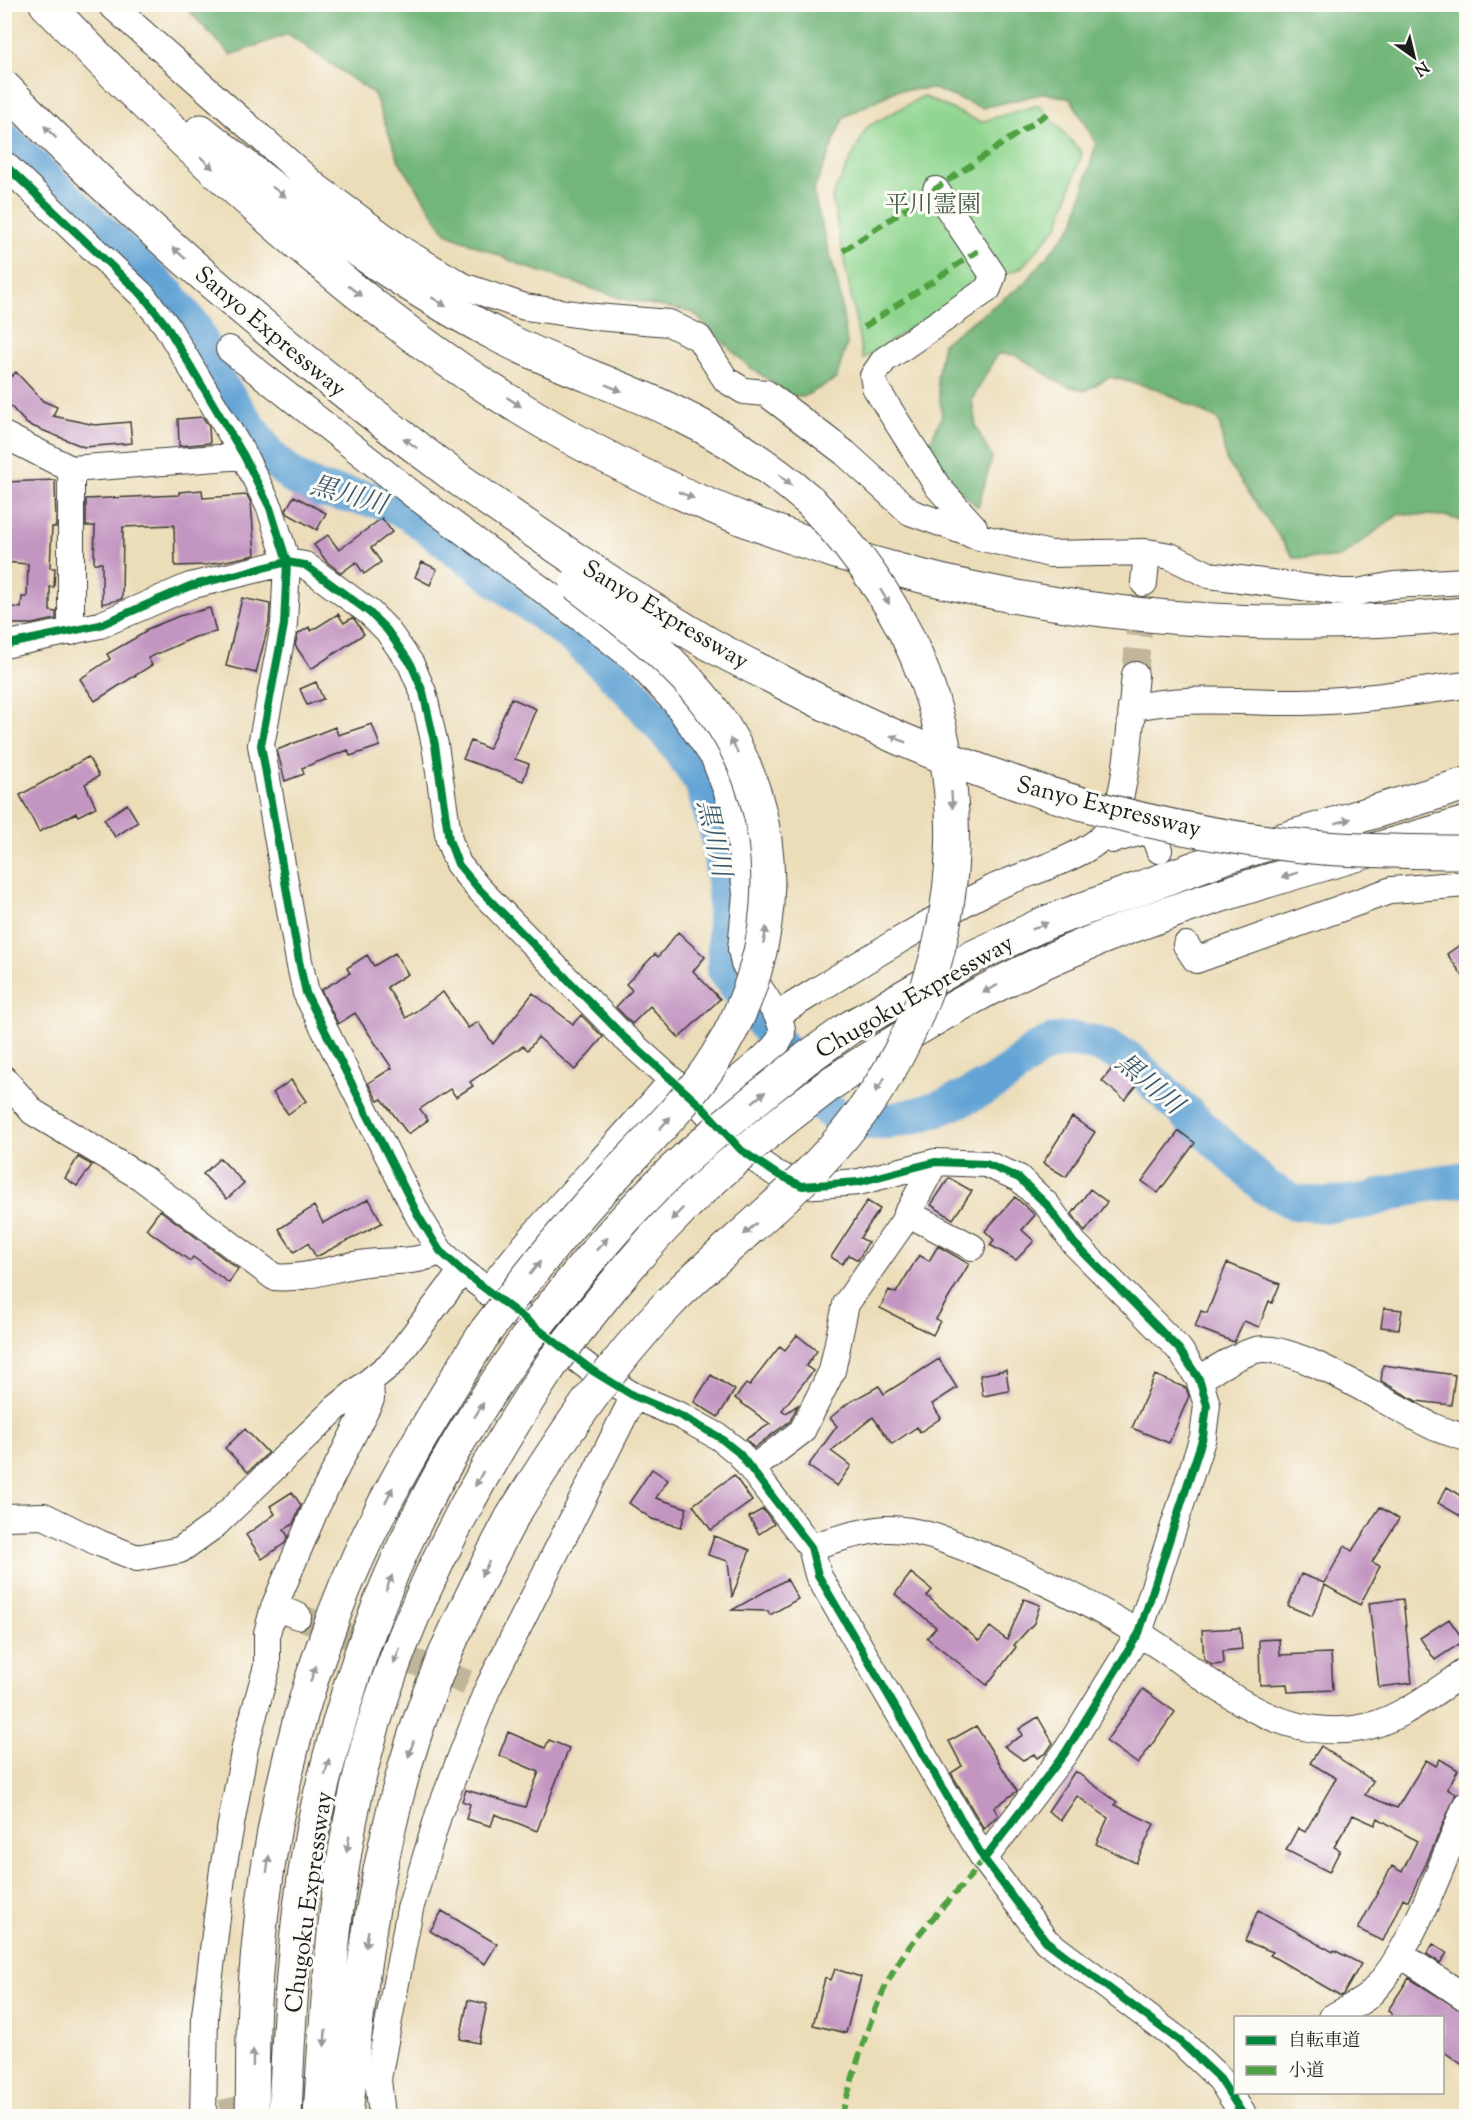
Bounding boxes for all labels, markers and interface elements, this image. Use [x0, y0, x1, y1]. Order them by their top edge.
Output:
north arrow [1384, 27, 1444, 87]
text: N [1409, 54, 1433, 81]
one-way arrow [43, 125, 57, 140]
one-way arrow [200, 156, 214, 170]
one-way arrow [271, 186, 286, 198]
park label: 平川霊園 [885, 189, 981, 223]
one-way arrow [172, 246, 186, 260]
street label: Sanyo Expressway [186, 259, 353, 406]
one-way arrow [347, 284, 362, 296]
one-way arrow [431, 297, 447, 308]
one-way arrow [606, 383, 624, 393]
one-way arrow [506, 397, 523, 408]
one-way arrow [403, 437, 419, 449]
water label: 黒川川 [306, 468, 394, 526]
one-way arrow [777, 473, 792, 486]
one-way arrow [677, 490, 695, 500]
street label: Sanyo Expressway [575, 552, 755, 679]
one-way arrow [879, 589, 890, 605]
one-way arrow [890, 735, 907, 744]
one-way arrow [729, 737, 739, 754]
street label: Sanyo Expressway [1013, 769, 1204, 847]
one-way arrow [947, 790, 956, 809]
water label: 黒川川 [686, 797, 739, 883]
one-way arrow [1334, 816, 1352, 825]
one-way arrow [1280, 871, 1298, 880]
one-way arrow [1031, 921, 1048, 930]
one-way arrow [760, 925, 769, 944]
street label: Chugoku Expressway [810, 927, 1020, 1068]
one-way arrow [981, 984, 998, 994]
water label: 黒川川 [1107, 1046, 1192, 1126]
one-way arrow [875, 1077, 886, 1093]
one-way arrow [751, 1090, 767, 1103]
one-way arrow [658, 1116, 671, 1131]
one-way arrow [669, 1207, 684, 1221]
one-way arrow [742, 1222, 757, 1236]
one-way arrow [595, 1237, 609, 1252]
one-way arrow [528, 1261, 541, 1276]
one-way arrow [473, 1402, 484, 1418]
one-way arrow [474, 1471, 484, 1488]
one-way arrow [384, 1486, 393, 1503]
one-way arrow [480, 1561, 490, 1578]
one-way arrow [385, 1573, 395, 1591]
one-way arrow [392, 1647, 401, 1665]
one-way arrow [309, 1665, 319, 1683]
one-way arrow [406, 1740, 415, 1758]
one-way arrow [323, 1758, 333, 1776]
street label: Chugoku Expressway [278, 1789, 342, 2015]
one-way arrow [343, 1835, 352, 1854]
one-way arrow [264, 1854, 273, 1873]
one-way arrow [362, 1930, 371, 1949]
legend [1234, 2016, 1444, 2094]
one-way arrow [320, 2029, 329, 2048]
text: 自転車道 [1288, 2029, 1360, 2055]
one-way arrow [248, 2049, 258, 2068]
text: 小道 [1288, 2059, 1324, 2085]

